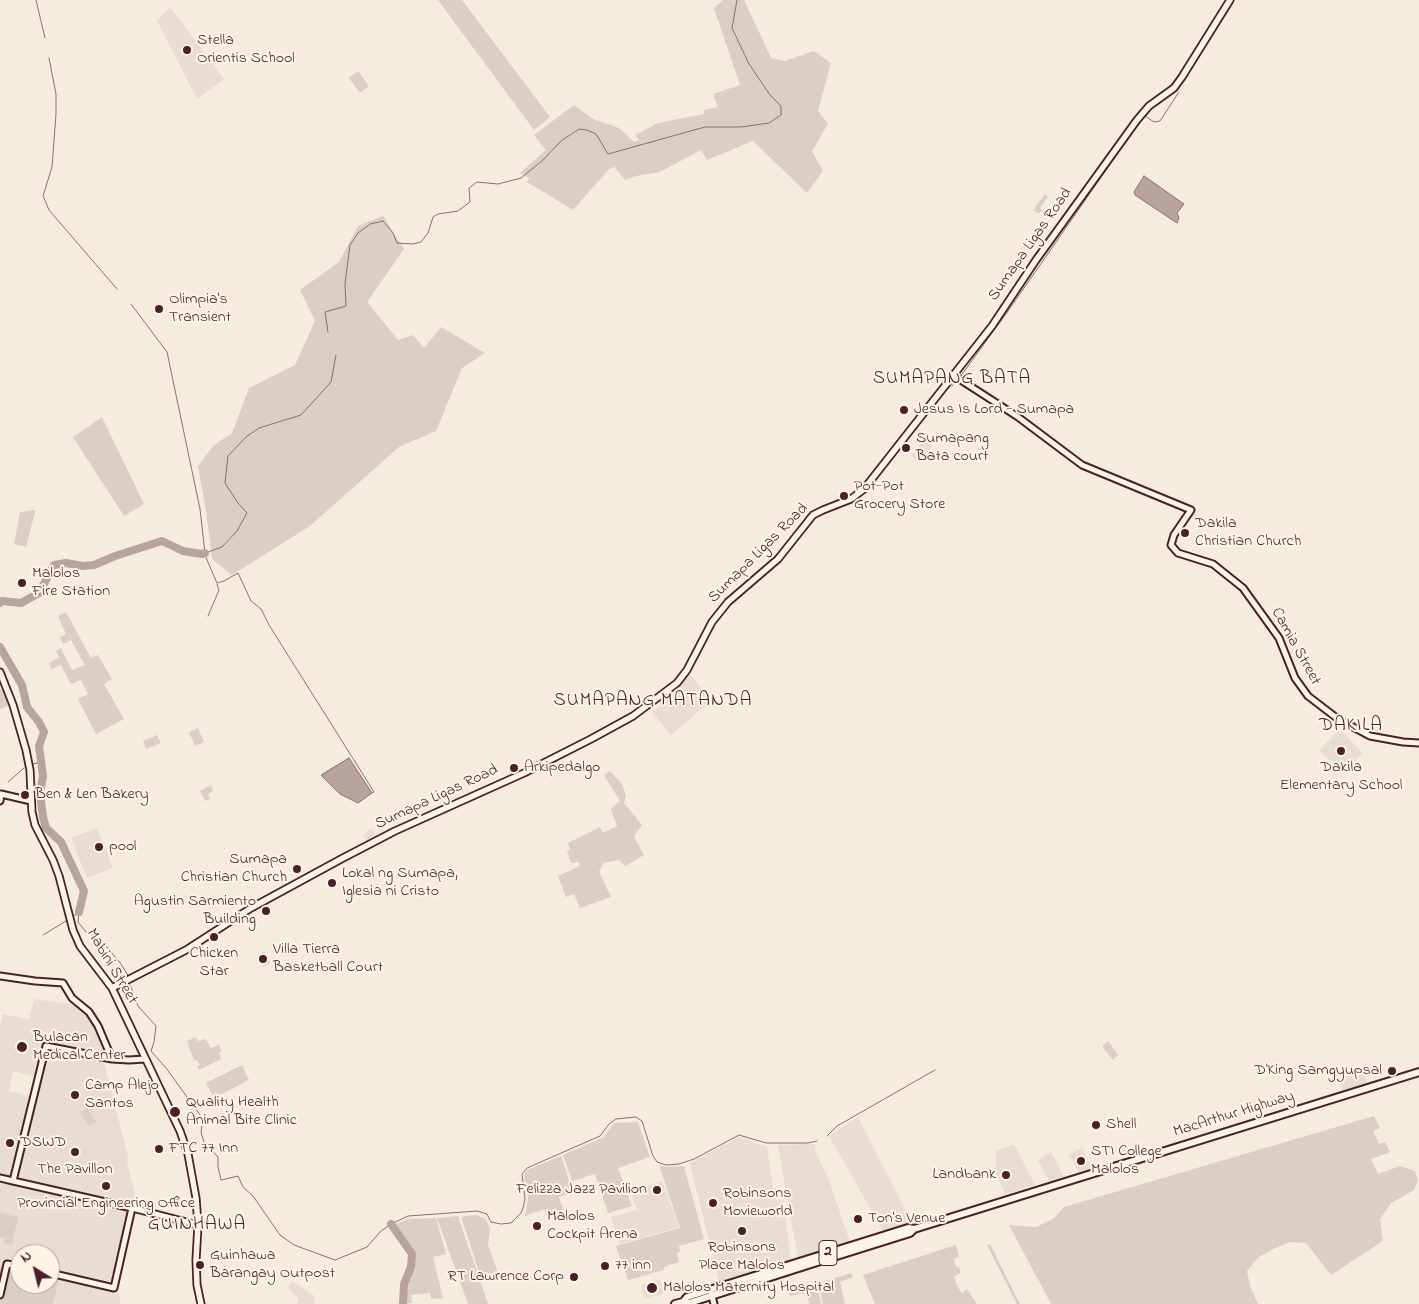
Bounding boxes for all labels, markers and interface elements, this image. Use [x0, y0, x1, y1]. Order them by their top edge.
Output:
place label: Stella Orientis School [197, 31, 295, 69]
marker: Stella Orientis School [181, 44, 193, 56]
street label: Sumapa Ligas Road [985, 185, 1077, 305]
place label: Olimpia's Transient [169, 290, 231, 328]
marker: Olimpia's Transient [153, 303, 165, 315]
district label: SUMAPANG BATA [871, 369, 1033, 391]
place label: Jesus Is Lord - Sumapa [914, 400, 1074, 420]
marker: Jesus Is Lord - Sumapa [898, 404, 910, 416]
place label: Sumapang Bata court [916, 429, 989, 467]
marker: Sumapang Bata court [900, 442, 912, 454]
place label: Pot-Pot Grocery Store [854, 477, 946, 515]
marker: Pot-Pot Grocery Store [838, 490, 850, 502]
street label: Sumapa Ligas Road [705, 500, 813, 608]
place label: Dakila Christian Church [1195, 514, 1301, 552]
marker: Dakila Christian Church [1179, 527, 1191, 539]
place label: Malolos Fire Station [32, 564, 110, 602]
marker: Malolos Fire Station [16, 577, 28, 589]
street label: Camia Street [1266, 605, 1324, 689]
district label: SUMAPANG MATANDA [552, 691, 754, 713]
district label: DAKILA [1318, 716, 1384, 738]
marker: Dakila Elementary School [1335, 745, 1347, 757]
place label: Arkipedalgo [524, 758, 600, 778]
place label: Dakila Elementary School [1280, 758, 1402, 796]
street label: Sumapa Ligas Road [373, 761, 501, 835]
marker: Arkipedalgo [508, 762, 520, 774]
place label: Ben & Len Bakery [35, 785, 149, 805]
marker: Ben & Len Bakery [19, 789, 31, 801]
place label: pool [109, 837, 137, 857]
marker: pool [93, 841, 105, 853]
place label: Sumapa Christian Church [181, 850, 287, 888]
marker: Sumapa Christian Church [291, 863, 303, 875]
place label: Lokal ng Sumapa, Iglesia ni Cristo [342, 864, 458, 902]
marker: Lokal ng Sumapa, Iglesia ni Cristo [326, 877, 338, 889]
place label: Agustin Sarmiento Building [134, 892, 256, 930]
marker: Agustin Sarmiento Building [260, 905, 272, 917]
street label: Mabini Street [81, 926, 141, 1008]
marker: Chicken Star [208, 931, 220, 943]
place label: Villa Tierra Basketball Court [273, 940, 383, 978]
place label: Chicken Star [190, 944, 238, 982]
marker: Villa Tierra Basketball Court [257, 953, 269, 965]
place label: Bulacan Medical Center [33, 1028, 126, 1066]
marker: Bulacan Medical Center [15, 1040, 29, 1054]
place label: D'King Samgyupsal [1254, 1061, 1382, 1081]
marker: D'King Samgyupsal [1386, 1065, 1398, 1077]
place label: Camp Alejo Santos [85, 1076, 159, 1114]
street label: MacArthur Highway [1171, 1087, 1297, 1143]
marker: Camp Alejo Santos [69, 1089, 81, 1101]
place label: Quality Health Animal Bite Clinic [186, 1093, 297, 1131]
marker: Quality Health Animal Bite Clinic [168, 1105, 182, 1119]
place label: Shell [1106, 1115, 1136, 1135]
marker: Shell [1090, 1119, 1102, 1131]
place label: DSWD [20, 1133, 66, 1153]
marker: DSWD [4, 1137, 16, 1149]
place label: FTC 77 Inn [169, 1139, 238, 1159]
place label: STI College Malolos [1091, 1142, 1162, 1180]
marker: FTC 77 Inn [153, 1143, 165, 1155]
marker: The Pavillon [69, 1146, 81, 1158]
marker: STI College Malolos [1075, 1155, 1087, 1167]
place label: The Pavillon [37, 1160, 113, 1180]
place label: Landbank [933, 1165, 996, 1185]
marker: Landbank [1000, 1169, 1012, 1181]
marker: Provincial Engineering Office [100, 1180, 112, 1192]
place label: Felizza Jazz Pavilion [516, 1180, 647, 1200]
marker: Felizza Jazz Pavilion [651, 1184, 663, 1196]
place label: Robinsons Movieworld [723, 1184, 793, 1222]
place label: Provincial Engineering Office [17, 1194, 195, 1214]
marker: Robinsons Movieworld [707, 1197, 719, 1209]
place label: Malolos Cockpit Arena [547, 1207, 638, 1245]
place label: Ton's Venue [868, 1209, 945, 1229]
marker: Ton's Venue [852, 1213, 864, 1225]
district label: GUINHAWA [147, 1215, 247, 1237]
marker: Malolos Cockpit Arena [531, 1220, 543, 1232]
marker: Robinsons Place Malolos [736, 1225, 748, 1237]
place label: Robinsons Place Malolos [699, 1238, 785, 1276]
road number: 2 [819, 1240, 837, 1266]
north arrow [10, 1244, 60, 1294]
text: N [16, 1246, 36, 1269]
place label: Guinhawa Barangay Outpost [210, 1246, 335, 1284]
place label: 77 inn [615, 1256, 651, 1276]
marker: Guinhawa Barangay Outpost [194, 1259, 206, 1271]
marker: 77 inn [599, 1260, 611, 1272]
place label: RT Lawrence Corp [448, 1267, 564, 1287]
marker: RT Lawrence Corp [568, 1271, 580, 1283]
place label: Malolos Maternity Hospital [663, 1278, 834, 1298]
marker: Malolos Maternity Hospital [645, 1281, 659, 1295]

